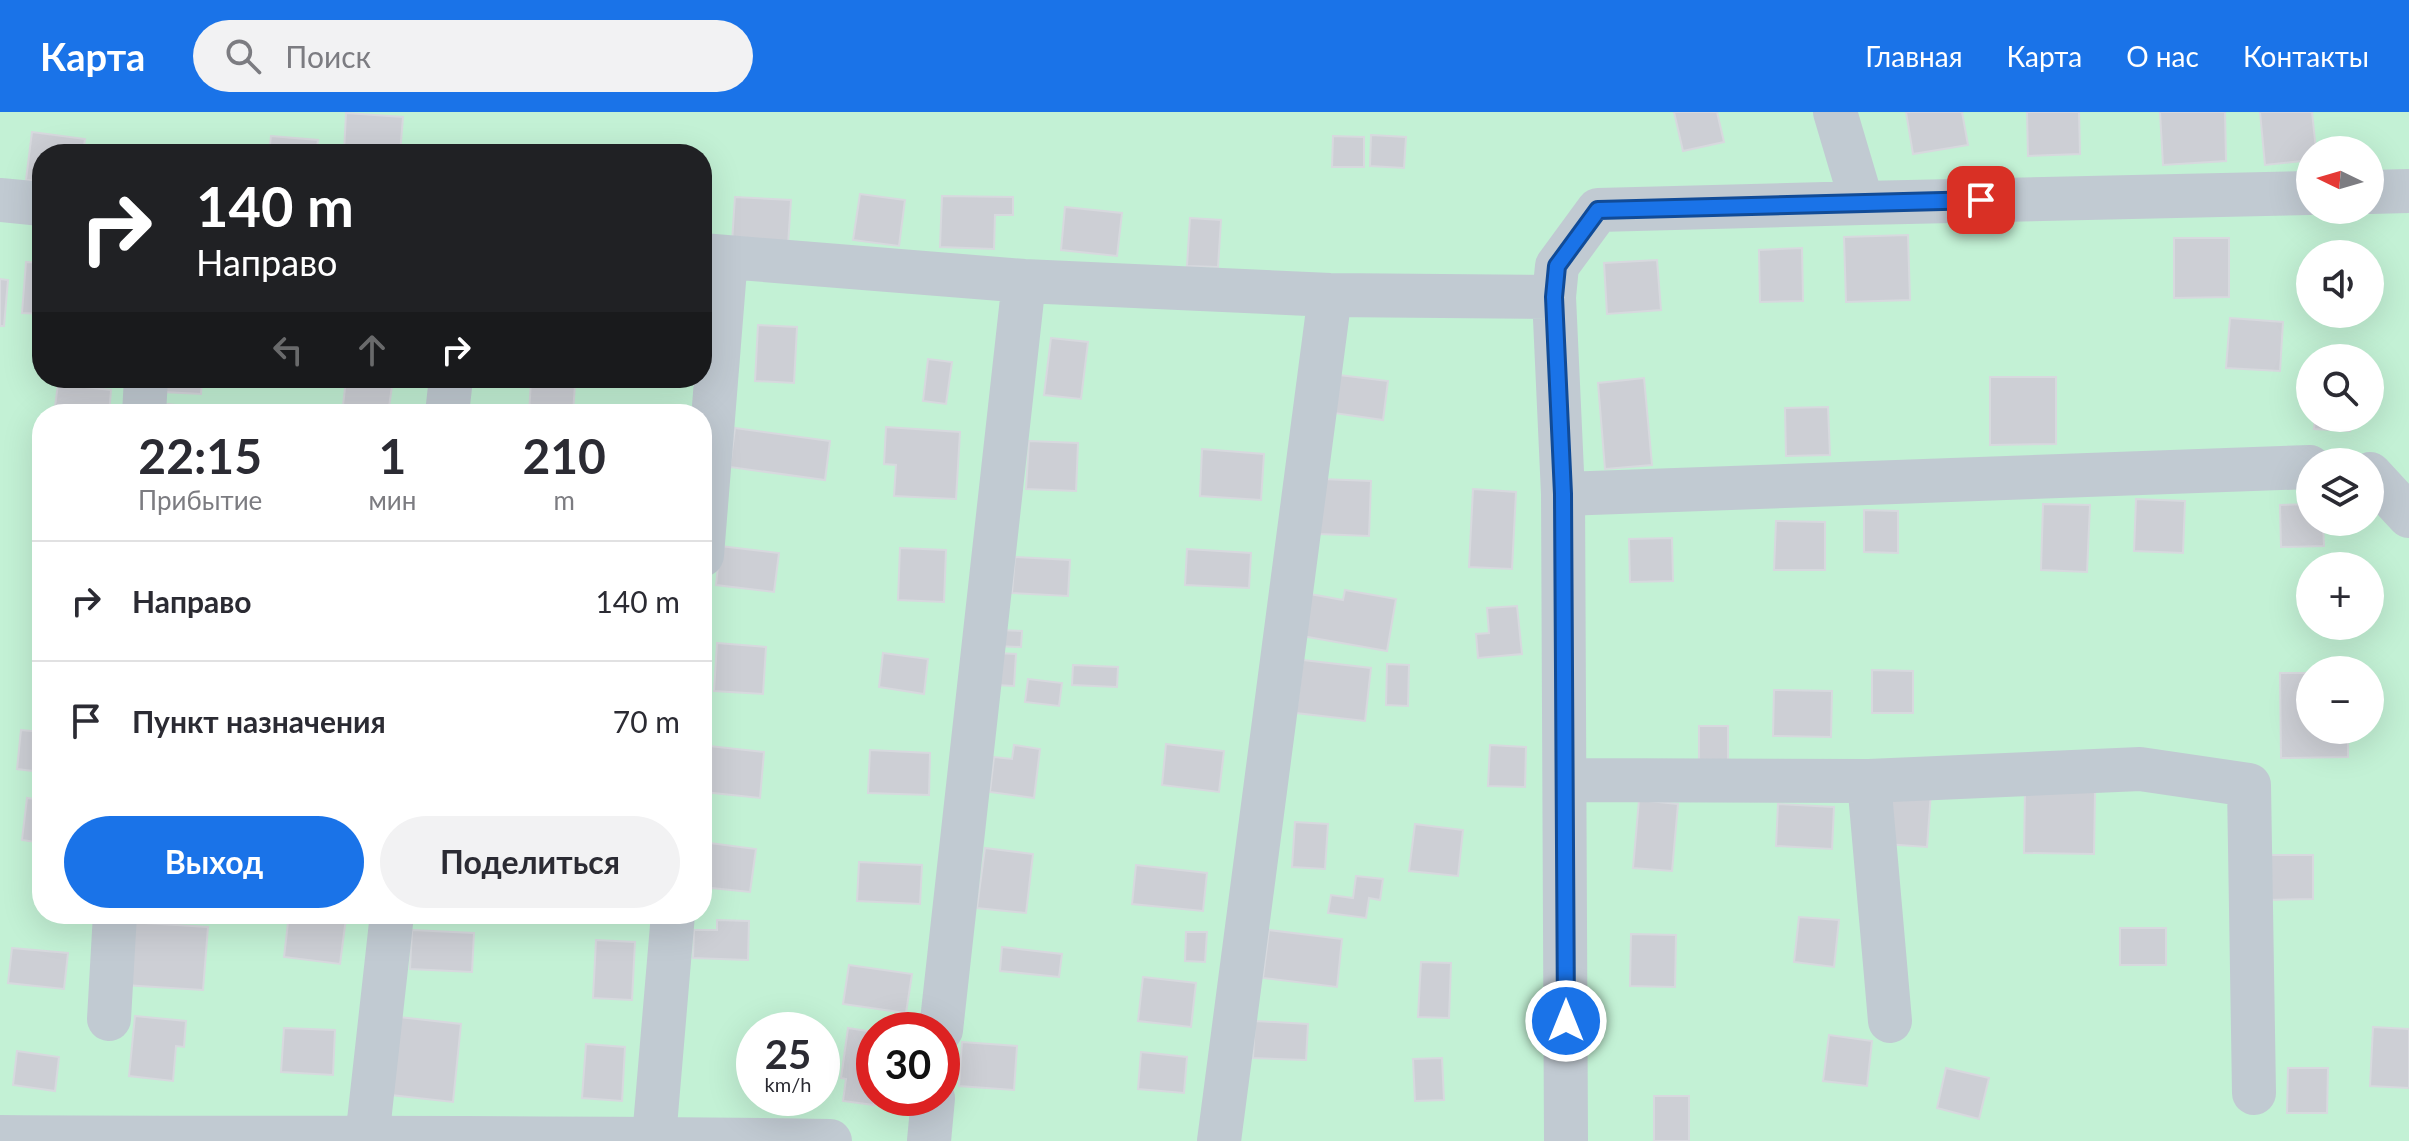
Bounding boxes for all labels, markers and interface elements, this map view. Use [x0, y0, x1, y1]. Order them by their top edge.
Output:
search box [193, 20, 753, 92]
text: Карта [40, 33, 145, 79]
icon: search [221, 34, 265, 78]
text: Поиск [285, 38, 371, 74]
text: Главная [1865, 39, 1963, 73]
text: Карта [2007, 39, 2082, 73]
text: О нас [2126, 39, 2199, 73]
text: Контакты [2243, 39, 2369, 73]
north arrow [2296, 136, 2384, 224]
map controls [2296, 136, 2384, 744]
pin [1947, 166, 2015, 234]
text: 140 m [196, 172, 354, 239]
icon: right [64, 176, 168, 280]
icon: arrive [1959, 178, 2003, 222]
text: Направо [196, 240, 337, 284]
button: sound [2296, 240, 2384, 328]
icon: left [266, 328, 310, 372]
icon: ahead [350, 328, 394, 372]
icon: right [434, 328, 478, 372]
button: search [2296, 344, 2384, 432]
text: 22:15 [138, 427, 262, 484]
text: 1 [378, 427, 406, 484]
text: 210 [522, 427, 606, 484]
button: layers [2296, 448, 2384, 536]
text: Прибытие [138, 484, 262, 516]
text: мин [368, 484, 416, 516]
text: m [553, 484, 575, 516]
button: + [2296, 552, 2384, 640]
icon: right [64, 579, 108, 623]
text: Направо [132, 583, 252, 619]
text: 140 m [595, 583, 680, 619]
button: − [2296, 656, 2384, 744]
icon: arrive [64, 699, 108, 743]
text: Пункт назначения [132, 703, 386, 739]
text: 70 m [613, 703, 680, 739]
button: Выход [64, 816, 364, 908]
button: Поделиться [380, 816, 680, 908]
position arrow [1524, 979, 1608, 1063]
speed limit sign: 30 [856, 1012, 960, 1116]
text: 25 [765, 1030, 811, 1078]
text: km/h [765, 1072, 811, 1096]

